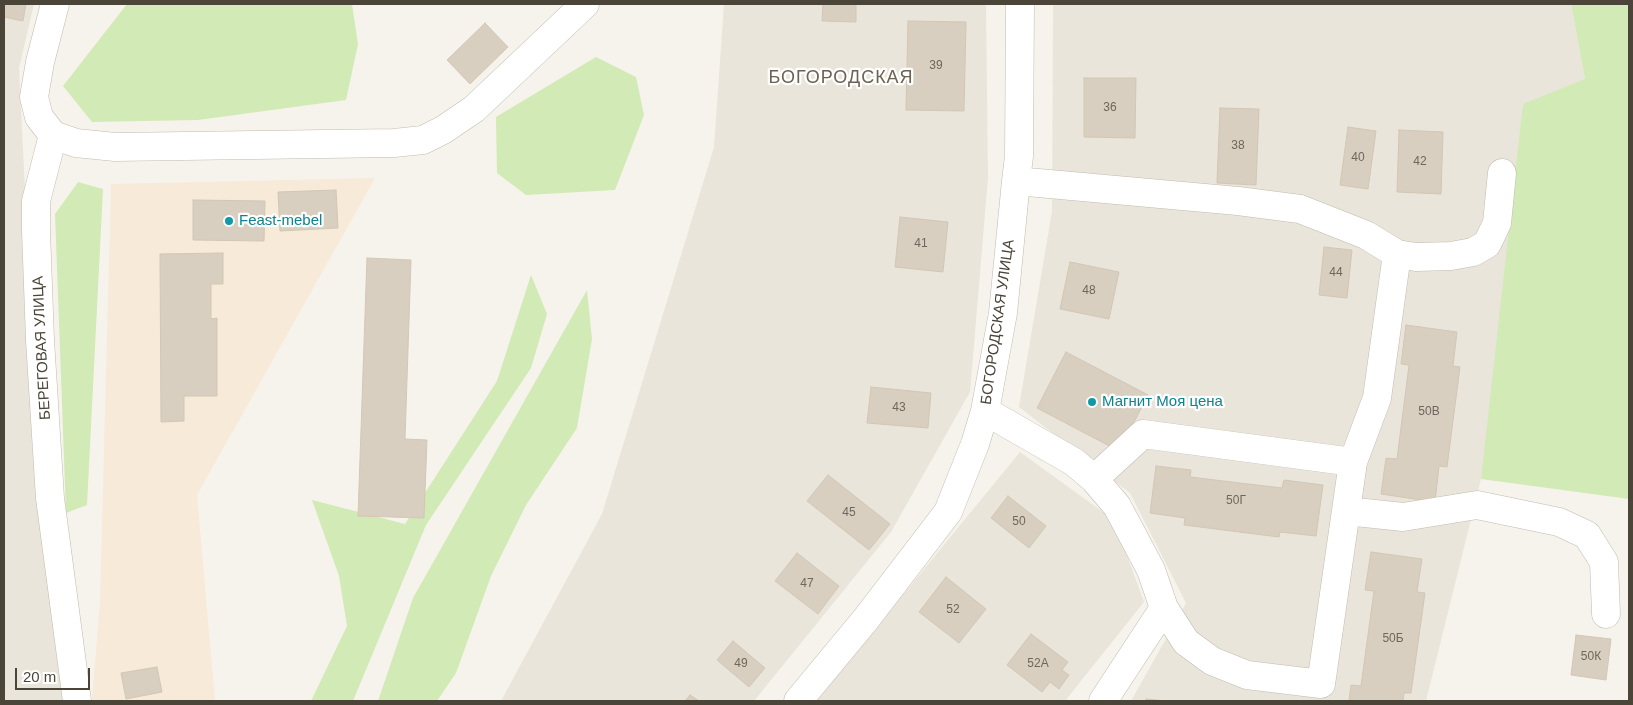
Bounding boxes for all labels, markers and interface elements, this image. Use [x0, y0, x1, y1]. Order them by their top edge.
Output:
house number: 39 [929, 59, 943, 73]
district label: БОГОРОДСКАЯ [767, 67, 915, 89]
house number: 36 [1103, 101, 1117, 115]
house number: 38 [1231, 139, 1245, 153]
house number: 40 [1351, 151, 1365, 165]
house number: 42 [1413, 155, 1427, 169]
place label: Feast-mebel [239, 212, 322, 230]
marker: Feast-mebel [223, 215, 235, 227]
house number: 41 [914, 237, 928, 251]
street label: БОГОРОДСКАЯ УЛИЦА [977, 238, 1019, 406]
house number: 44 [1329, 266, 1343, 280]
street label: БЕРЕГОВАЯ УЛИЦА [29, 276, 55, 420]
house number: 48 [1082, 284, 1096, 298]
place label: Магнит Моя цена [1102, 393, 1223, 411]
marker: Магнит Моя цена [1086, 396, 1098, 408]
house number: 43 [892, 401, 906, 415]
house number: 50В [1418, 405, 1440, 419]
house number: 50Г [1226, 494, 1246, 508]
house number: 45 [842, 506, 856, 520]
house number: 50 [1012, 515, 1026, 529]
house number: 47 [800, 577, 814, 591]
house number: 52 [946, 603, 960, 617]
house number: 50Б [1382, 632, 1404, 646]
house number: 50К [1581, 650, 1601, 664]
house number: 49 [734, 657, 748, 671]
house number: 52А [1027, 657, 1049, 671]
scale bar [18, 658, 92, 690]
text: 20 m [23, 668, 56, 685]

